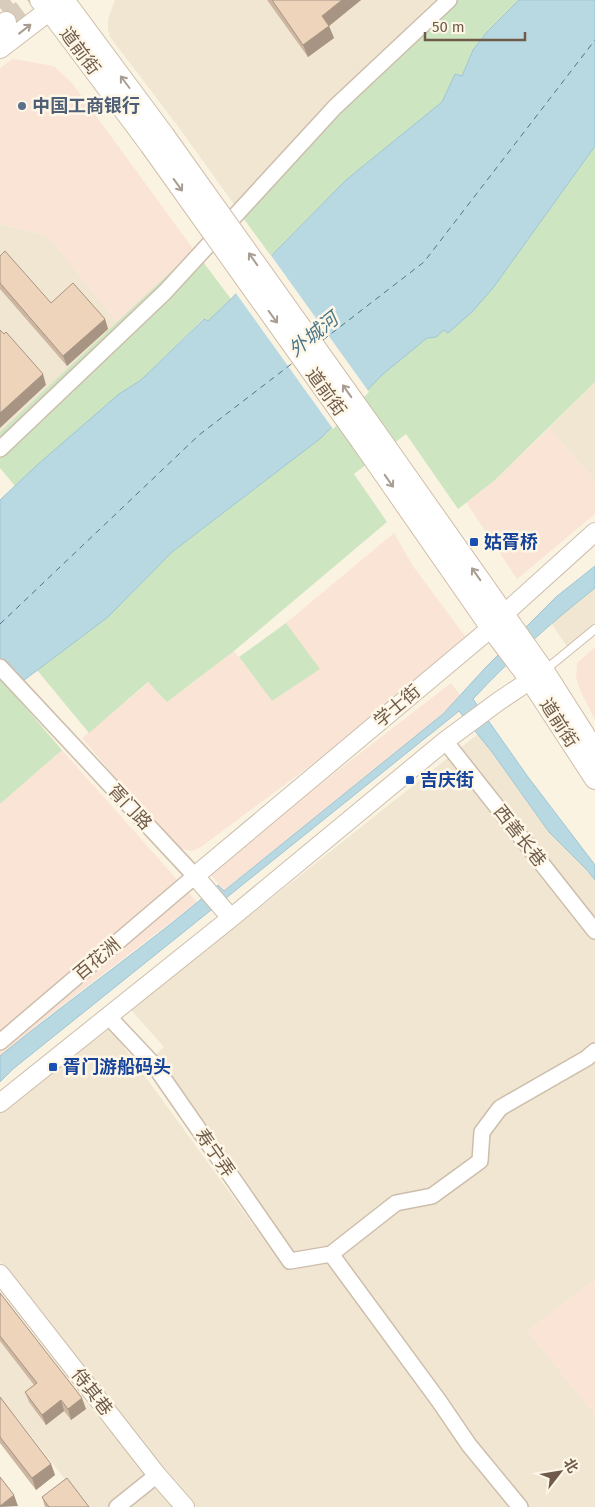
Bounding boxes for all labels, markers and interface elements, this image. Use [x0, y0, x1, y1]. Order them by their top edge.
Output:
scale bar [425, 10, 525, 42]
text: 50 m [432, 18, 465, 36]
street label: 道前街 [55, 23, 105, 79]
one-way arrow [18, 24, 31, 35]
one-way arrow [119, 76, 130, 89]
place label: 中国工商银行 [32, 95, 140, 117]
marker: 中国工商银行 [16, 100, 28, 112]
one-way arrow [173, 178, 183, 192]
one-way arrow [248, 252, 258, 266]
water label: 外城河 [284, 305, 346, 361]
one-way arrow [267, 310, 278, 323]
street label: 道前街 [301, 364, 351, 420]
one-way arrow [342, 384, 352, 398]
one-way arrow [384, 474, 394, 488]
place label: 姑胥桥 [484, 531, 538, 553]
marker: 姑胥桥 [468, 536, 480, 548]
one-way arrow [471, 567, 481, 581]
street label: 学士街 [369, 680, 425, 732]
street label: 道前街 [535, 694, 583, 752]
place label: 吉庆街 [420, 769, 474, 791]
marker: 吉庆街 [404, 774, 416, 786]
street label: 胥门路 [104, 780, 156, 834]
street label: 西善长巷 [489, 801, 551, 871]
street label: 百花洲 [69, 933, 125, 985]
place label: 胥门游船码头 [63, 1056, 171, 1078]
marker: 胥门游船码头 [47, 1061, 59, 1073]
street label: 寿宁弄 [191, 1125, 239, 1181]
street label: 侍其巷 [67, 1364, 117, 1420]
north arrow [535, 1447, 585, 1497]
text: 北 [560, 1455, 582, 1476]

